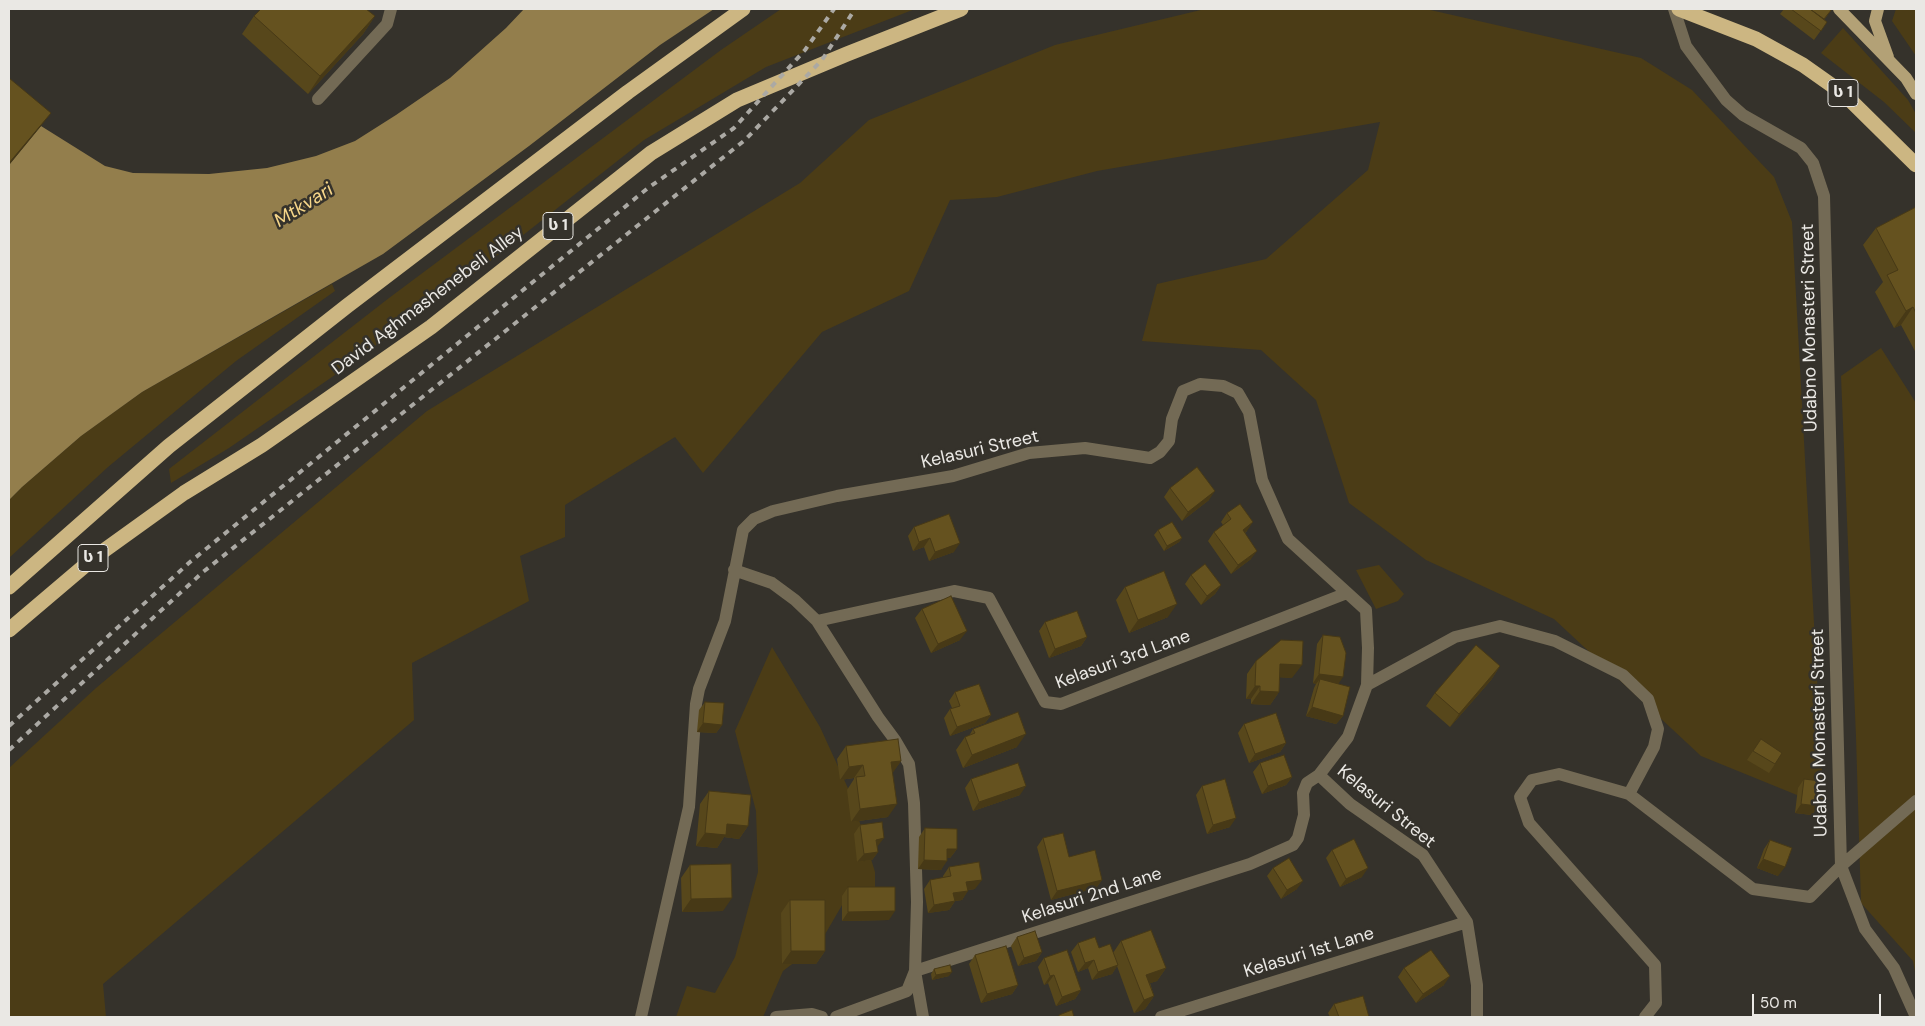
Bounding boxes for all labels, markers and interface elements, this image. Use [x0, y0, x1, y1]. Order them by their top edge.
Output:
road number: ს 1 [1828, 80, 1858, 106]
water label: Mtkvari [270, 179, 338, 233]
road number: ს 1 [543, 212, 573, 240]
street label: David Aghmashenebeli Alley [328, 222, 528, 380]
street label: Udabno Monasteri Street [1797, 224, 1823, 432]
street label: Kelasuri Street [919, 426, 1041, 474]
road number: ს 1 [78, 544, 108, 572]
street label: Kelasuri 3rd Lane [1053, 626, 1193, 694]
street label: Udabno Monasteri Street [1807, 629, 1833, 837]
street label: Kelasuri Street [1333, 761, 1439, 853]
street label: Kelasuri 2nd Lane [1019, 863, 1165, 929]
street label: Kelasuri 1st Lane [1241, 923, 1377, 983]
scale bar [1755, 984, 1884, 1016]
text: 50 m [1760, 993, 1797, 1013]

